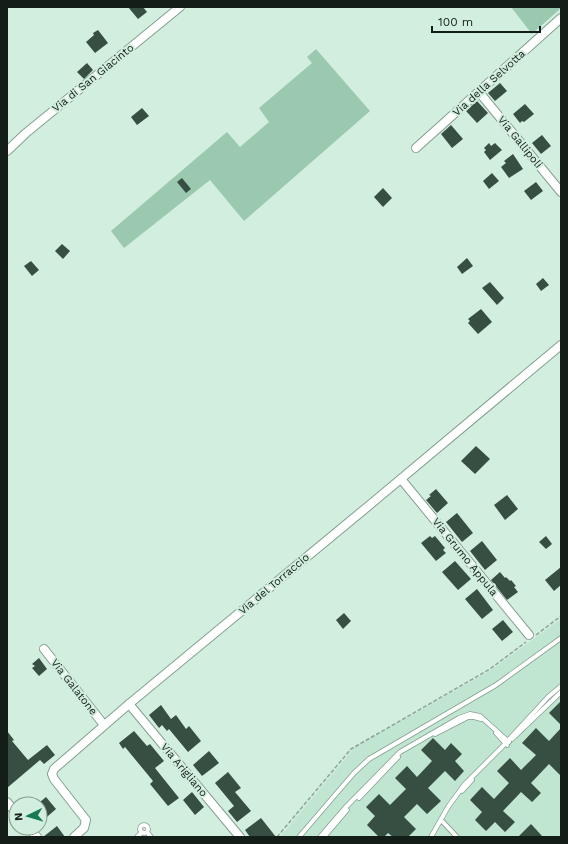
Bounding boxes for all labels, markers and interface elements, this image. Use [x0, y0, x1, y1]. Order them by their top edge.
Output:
scale bar [432, 8, 540, 34]
text: 100 m [438, 15, 473, 29]
street label: Via di San Giacinto [50, 41, 136, 115]
street label: Via della Selvotta [450, 47, 528, 119]
street label: Via Gallipoli [495, 113, 545, 171]
street label: Via Grumo Appula [429, 515, 501, 599]
street label: Via del Torraccio [236, 551, 312, 617]
street label: Via Galatone [48, 656, 100, 718]
street label: Via Arigliano [158, 741, 210, 799]
north arrow [8, 796, 48, 836]
text: N [12, 812, 25, 821]

